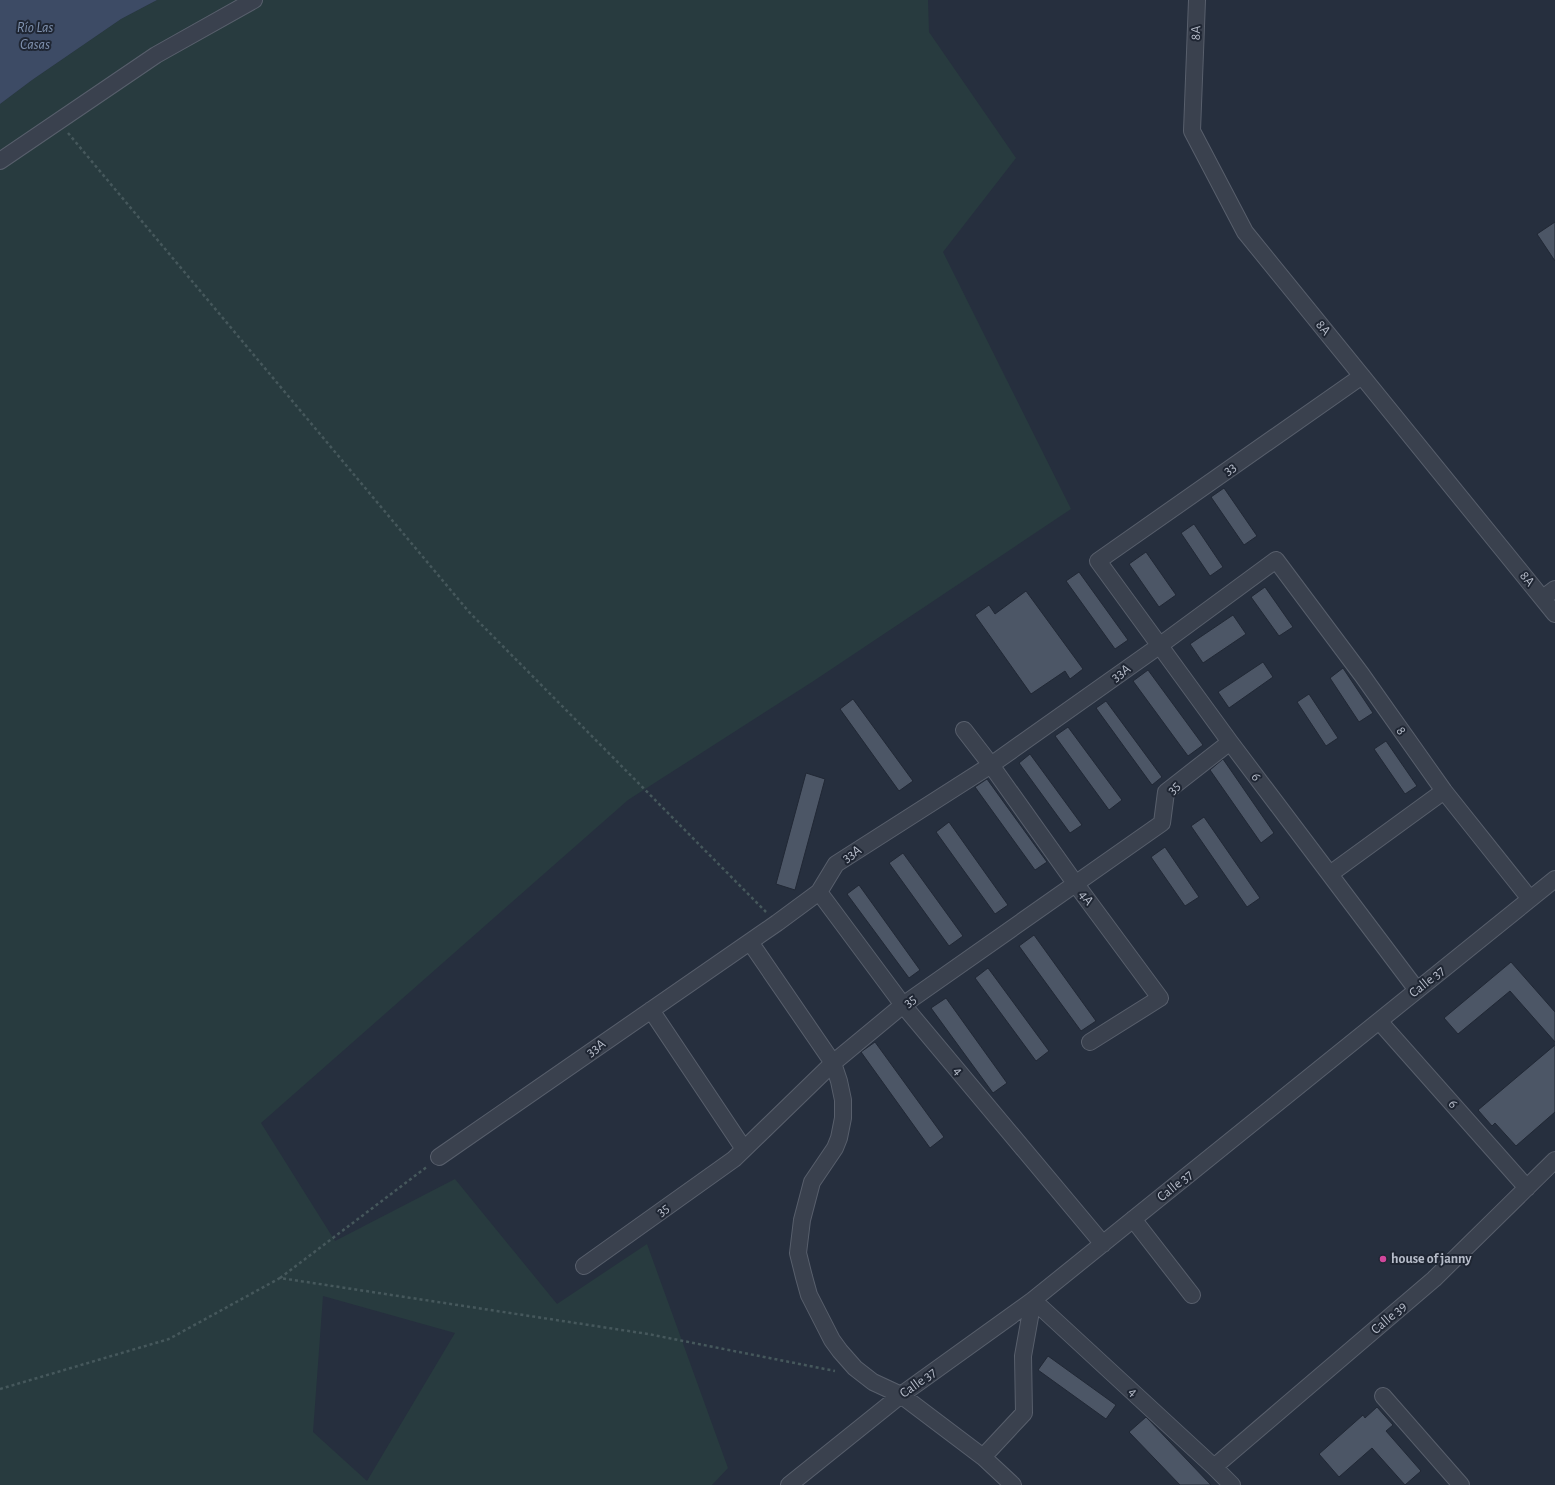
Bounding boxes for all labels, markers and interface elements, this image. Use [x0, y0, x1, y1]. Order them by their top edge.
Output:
water label: Río Las Casas [17, 20, 54, 52]
street label: 8A [1189, 25, 1203, 41]
street label: 8A [1313, 318, 1333, 338]
street label: 33 [1221, 460, 1239, 478]
street label: 8A [1517, 569, 1537, 589]
street label: 33A [1109, 662, 1133, 684]
street label: 8 [1393, 724, 1409, 738]
street label: 6 [1248, 770, 1264, 784]
street label: 35 [1165, 779, 1183, 797]
street label: 33A [840, 843, 864, 865]
street label: 4A [1076, 888, 1096, 908]
street label: Calle 37 [1407, 964, 1447, 1000]
street label: 35 [901, 992, 919, 1010]
street label: 33A [584, 1037, 608, 1059]
street label: 4 [950, 1064, 966, 1078]
street label: 6 [1446, 1097, 1460, 1111]
street label: Calle 37 [1155, 1168, 1195, 1204]
street label: 35 [654, 1201, 672, 1219]
place label: house of janny [1391, 1252, 1472, 1266]
marker: house of janny [1378, 1254, 1388, 1264]
street label: Calle 39 [1369, 1299, 1409, 1337]
street label: Calle 37 [897, 1365, 939, 1401]
street label: 4 [1126, 1385, 1140, 1400]

